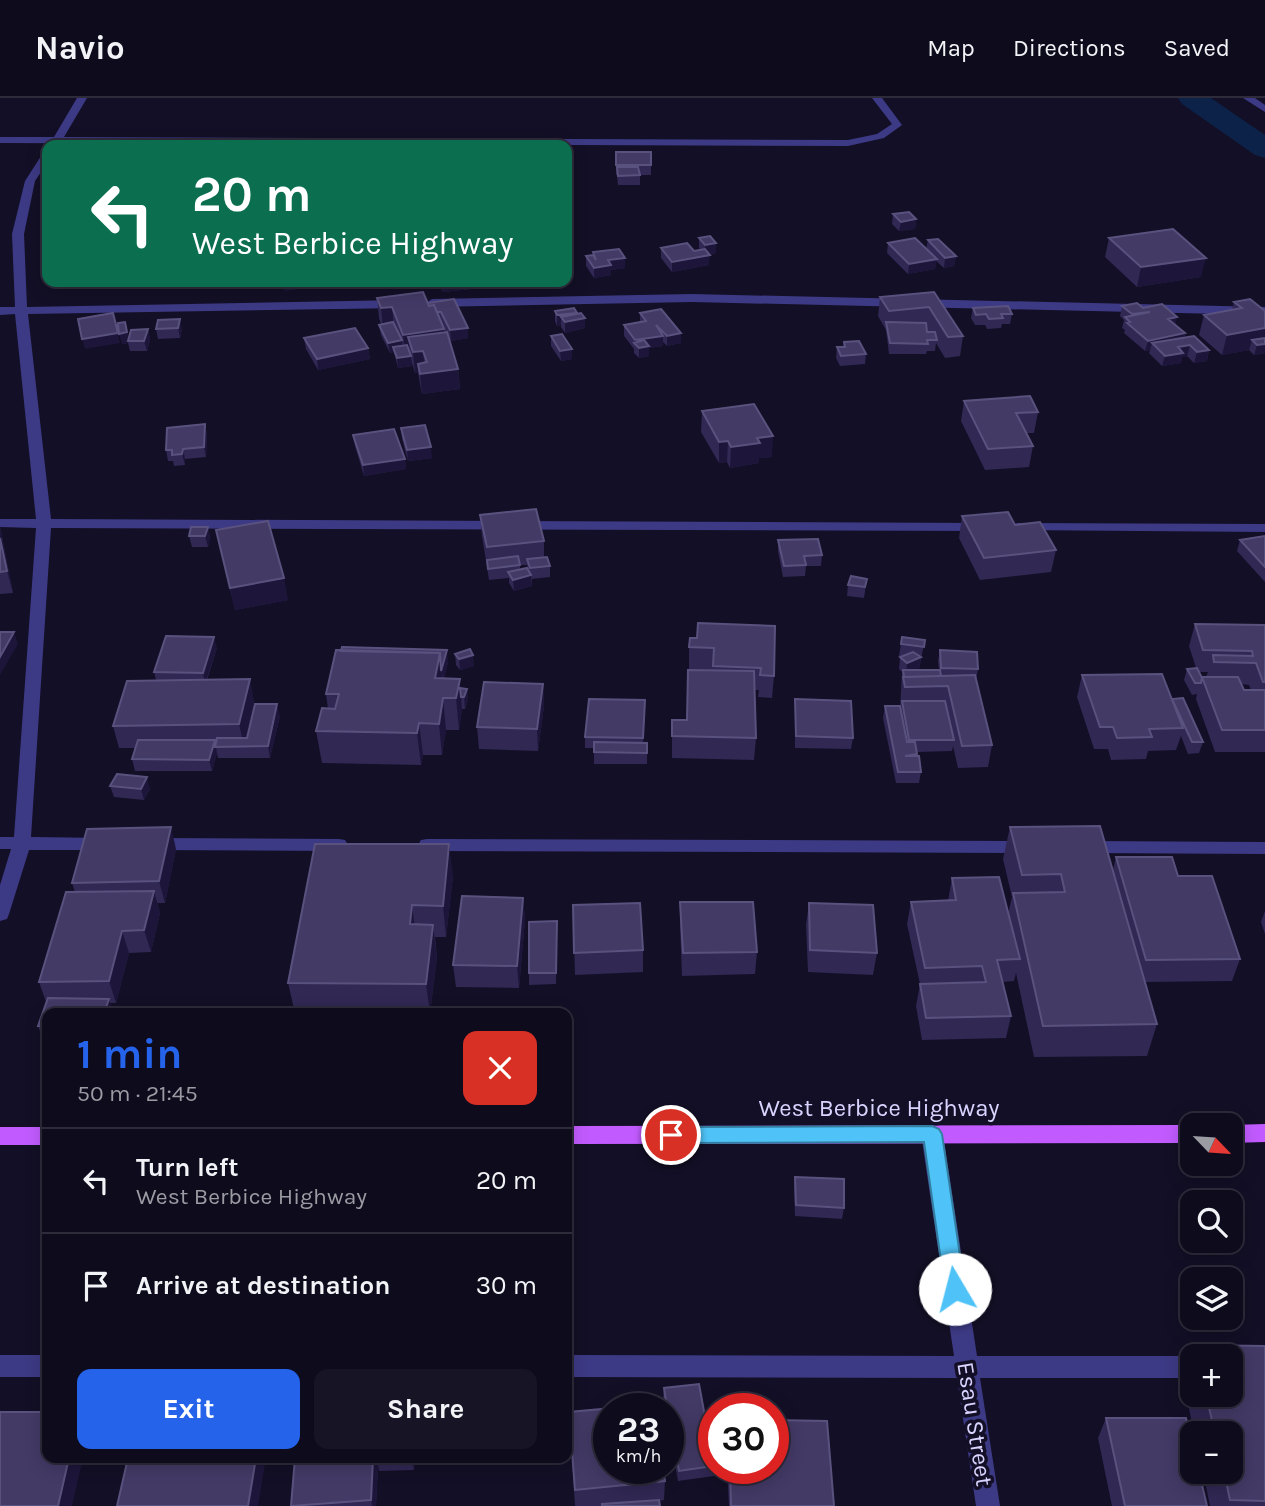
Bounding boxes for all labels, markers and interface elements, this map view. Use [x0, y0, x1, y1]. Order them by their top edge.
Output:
text: Navio [35, 29, 125, 67]
text: Map [927, 34, 975, 62]
text: Directions [1013, 34, 1126, 62]
text: Saved [1164, 34, 1230, 62]
text: 20 m [192, 166, 312, 223]
icon: left [77, 168, 168, 259]
text: West Berbice Highway [192, 225, 513, 262]
text: 1 min [77, 1029, 182, 1079]
button: close [463, 1031, 537, 1105]
text: 50 m · 21:45 [77, 1080, 198, 1107]
street label: West Berbice Highway [758, 1094, 1000, 1122]
pin [641, 1105, 701, 1165]
north arrow [1180, 1113, 1242, 1176]
map controls [1180, 1113, 1243, 1484]
icon: arrive [652, 1116, 690, 1154]
text: Turn left [136, 1152, 238, 1183]
icon: left [77, 1162, 115, 1200]
text: 20 m [476, 1165, 537, 1196]
text: West Berbice Highway [136, 1183, 367, 1210]
button: search [1180, 1190, 1243, 1253]
position arrow [918, 1252, 992, 1326]
icon: arrive [77, 1267, 115, 1305]
button: layers [1180, 1267, 1243, 1330]
text: Arrive at destination [136, 1270, 390, 1301]
text: 30 m [476, 1270, 537, 1301]
button: + [1180, 1344, 1243, 1407]
street label: Esau Street [951, 1360, 999, 1488]
button: Exit [77, 1369, 300, 1449]
button: Share [314, 1369, 537, 1449]
speed limit sign: 30 [698, 1393, 789, 1484]
text: 23 [617, 1409, 660, 1450]
button: − [1180, 1421, 1243, 1484]
text: km/h [616, 1445, 661, 1467]

